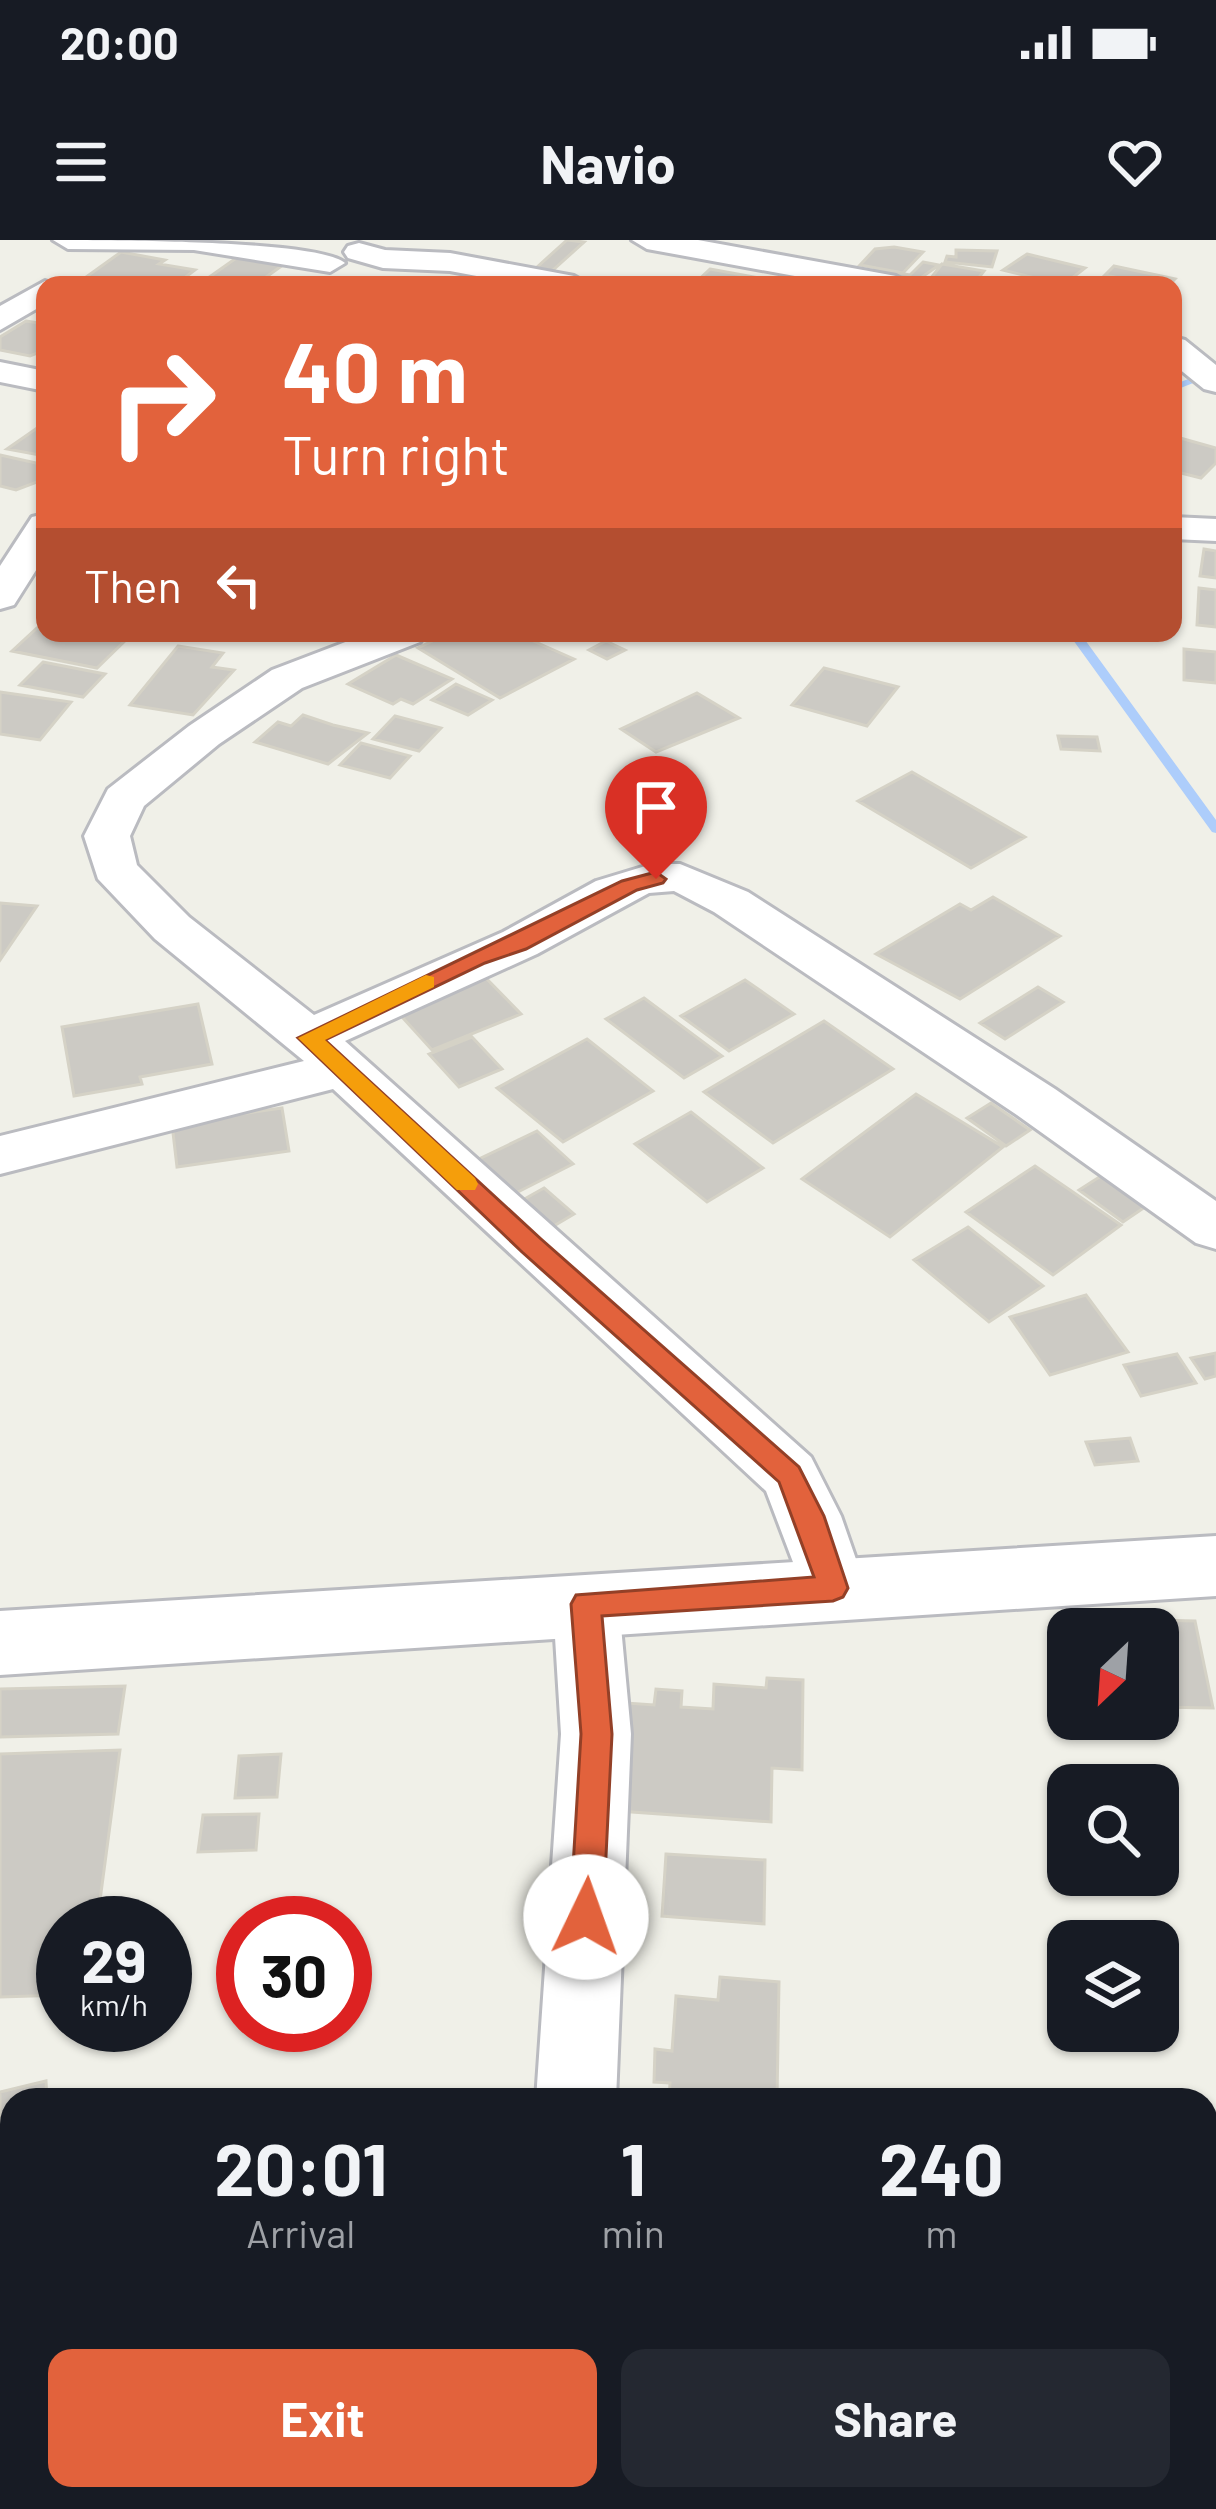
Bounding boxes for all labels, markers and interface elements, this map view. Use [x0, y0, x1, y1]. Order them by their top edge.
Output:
text: 20:00 [60, 15, 179, 69]
icon: menu [48, 129, 114, 195]
icon: heart [1102, 129, 1168, 195]
text: Navio [540, 130, 676, 195]
text: 40 m [282, 319, 468, 420]
icon: right [84, 324, 240, 480]
text: Turn right [282, 421, 510, 486]
icon: left [206, 552, 272, 618]
text: Then [84, 558, 182, 612]
pin [605, 756, 707, 879]
icon: arrive [623, 774, 689, 840]
north arrow [1047, 1608, 1179, 1740]
map controls [1047, 1608, 1179, 2052]
button: search [1047, 1764, 1179, 1896]
position arrow [523, 1854, 649, 1980]
speed limit sign: 30 [216, 1896, 372, 2052]
button: layers [1047, 1920, 1179, 2052]
text: 29 [81, 1923, 147, 1995]
text: km/h [80, 1986, 148, 2022]
text: 20:01 [214, 2124, 387, 2210]
text: 1 [620, 2124, 646, 2210]
text: 240 [879, 2124, 1004, 2210]
text: Arrival [246, 2209, 355, 2256]
text: min [602, 2209, 665, 2256]
text: m [925, 2209, 958, 2256]
button: Exit [48, 2349, 597, 2487]
button: Share [621, 2349, 1170, 2487]

